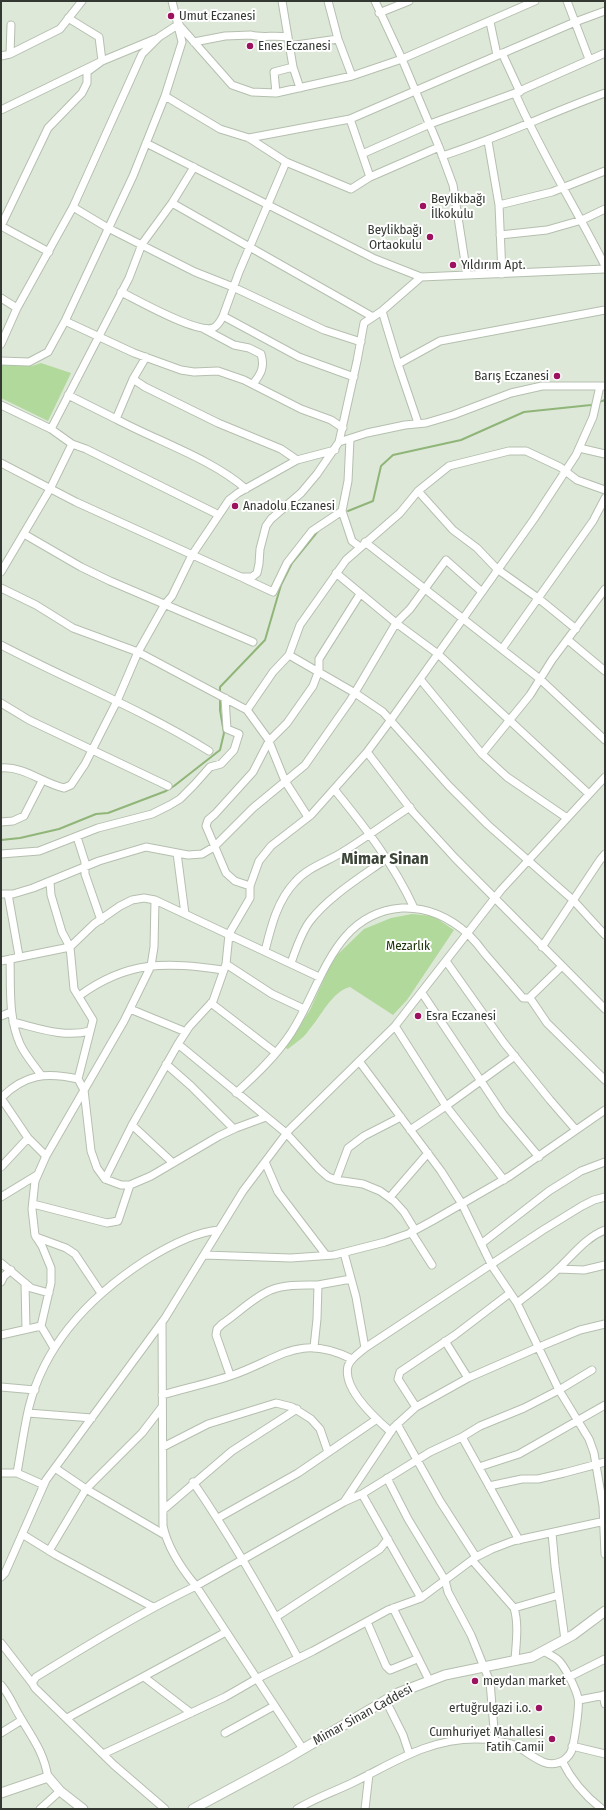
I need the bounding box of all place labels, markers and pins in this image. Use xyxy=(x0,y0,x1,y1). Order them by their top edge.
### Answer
place label: Umut Eczanesi xyxy=(179,8,256,24)
marker: Umut Eczanesi xyxy=(166,11,176,21)
place label: Enes Eczanesi xyxy=(258,38,331,54)
marker: Enes Eczanesi xyxy=(245,41,255,51)
place label: Beylikbağı İlkokulu xyxy=(431,191,485,222)
marker: Beylikbağı İlkokulu xyxy=(418,201,428,211)
place label: Beylikbağı Ortaokulu xyxy=(368,222,422,253)
marker: Beylikbağı Ortaokulu xyxy=(425,232,435,242)
place label: Yıldırım Apt. xyxy=(461,257,525,273)
marker: Yıldırım Apt. xyxy=(448,260,458,270)
place label: Barış Eczanesi xyxy=(474,368,549,384)
marker: Barış Eczanesi xyxy=(552,371,562,381)
place label: Anadolu Eczanesi xyxy=(243,498,335,514)
marker: Anadolu Eczanesi xyxy=(230,501,240,511)
place label: Esra Eczanesi xyxy=(426,1008,496,1024)
marker: Esra Eczanesi xyxy=(413,1011,423,1021)
place label: meydan market xyxy=(483,1673,566,1689)
marker: meydan market xyxy=(470,1676,480,1686)
place label: ertuğrulgazi i.o. xyxy=(449,1700,531,1716)
marker: ertuğrulgazi i.o. xyxy=(534,1703,544,1713)
place label: Cumhuriyet Mahallesi Fatih Camii xyxy=(429,1724,544,1755)
marker: Cumhuriyet Mahallesi Fatih Camii xyxy=(547,1734,557,1744)

